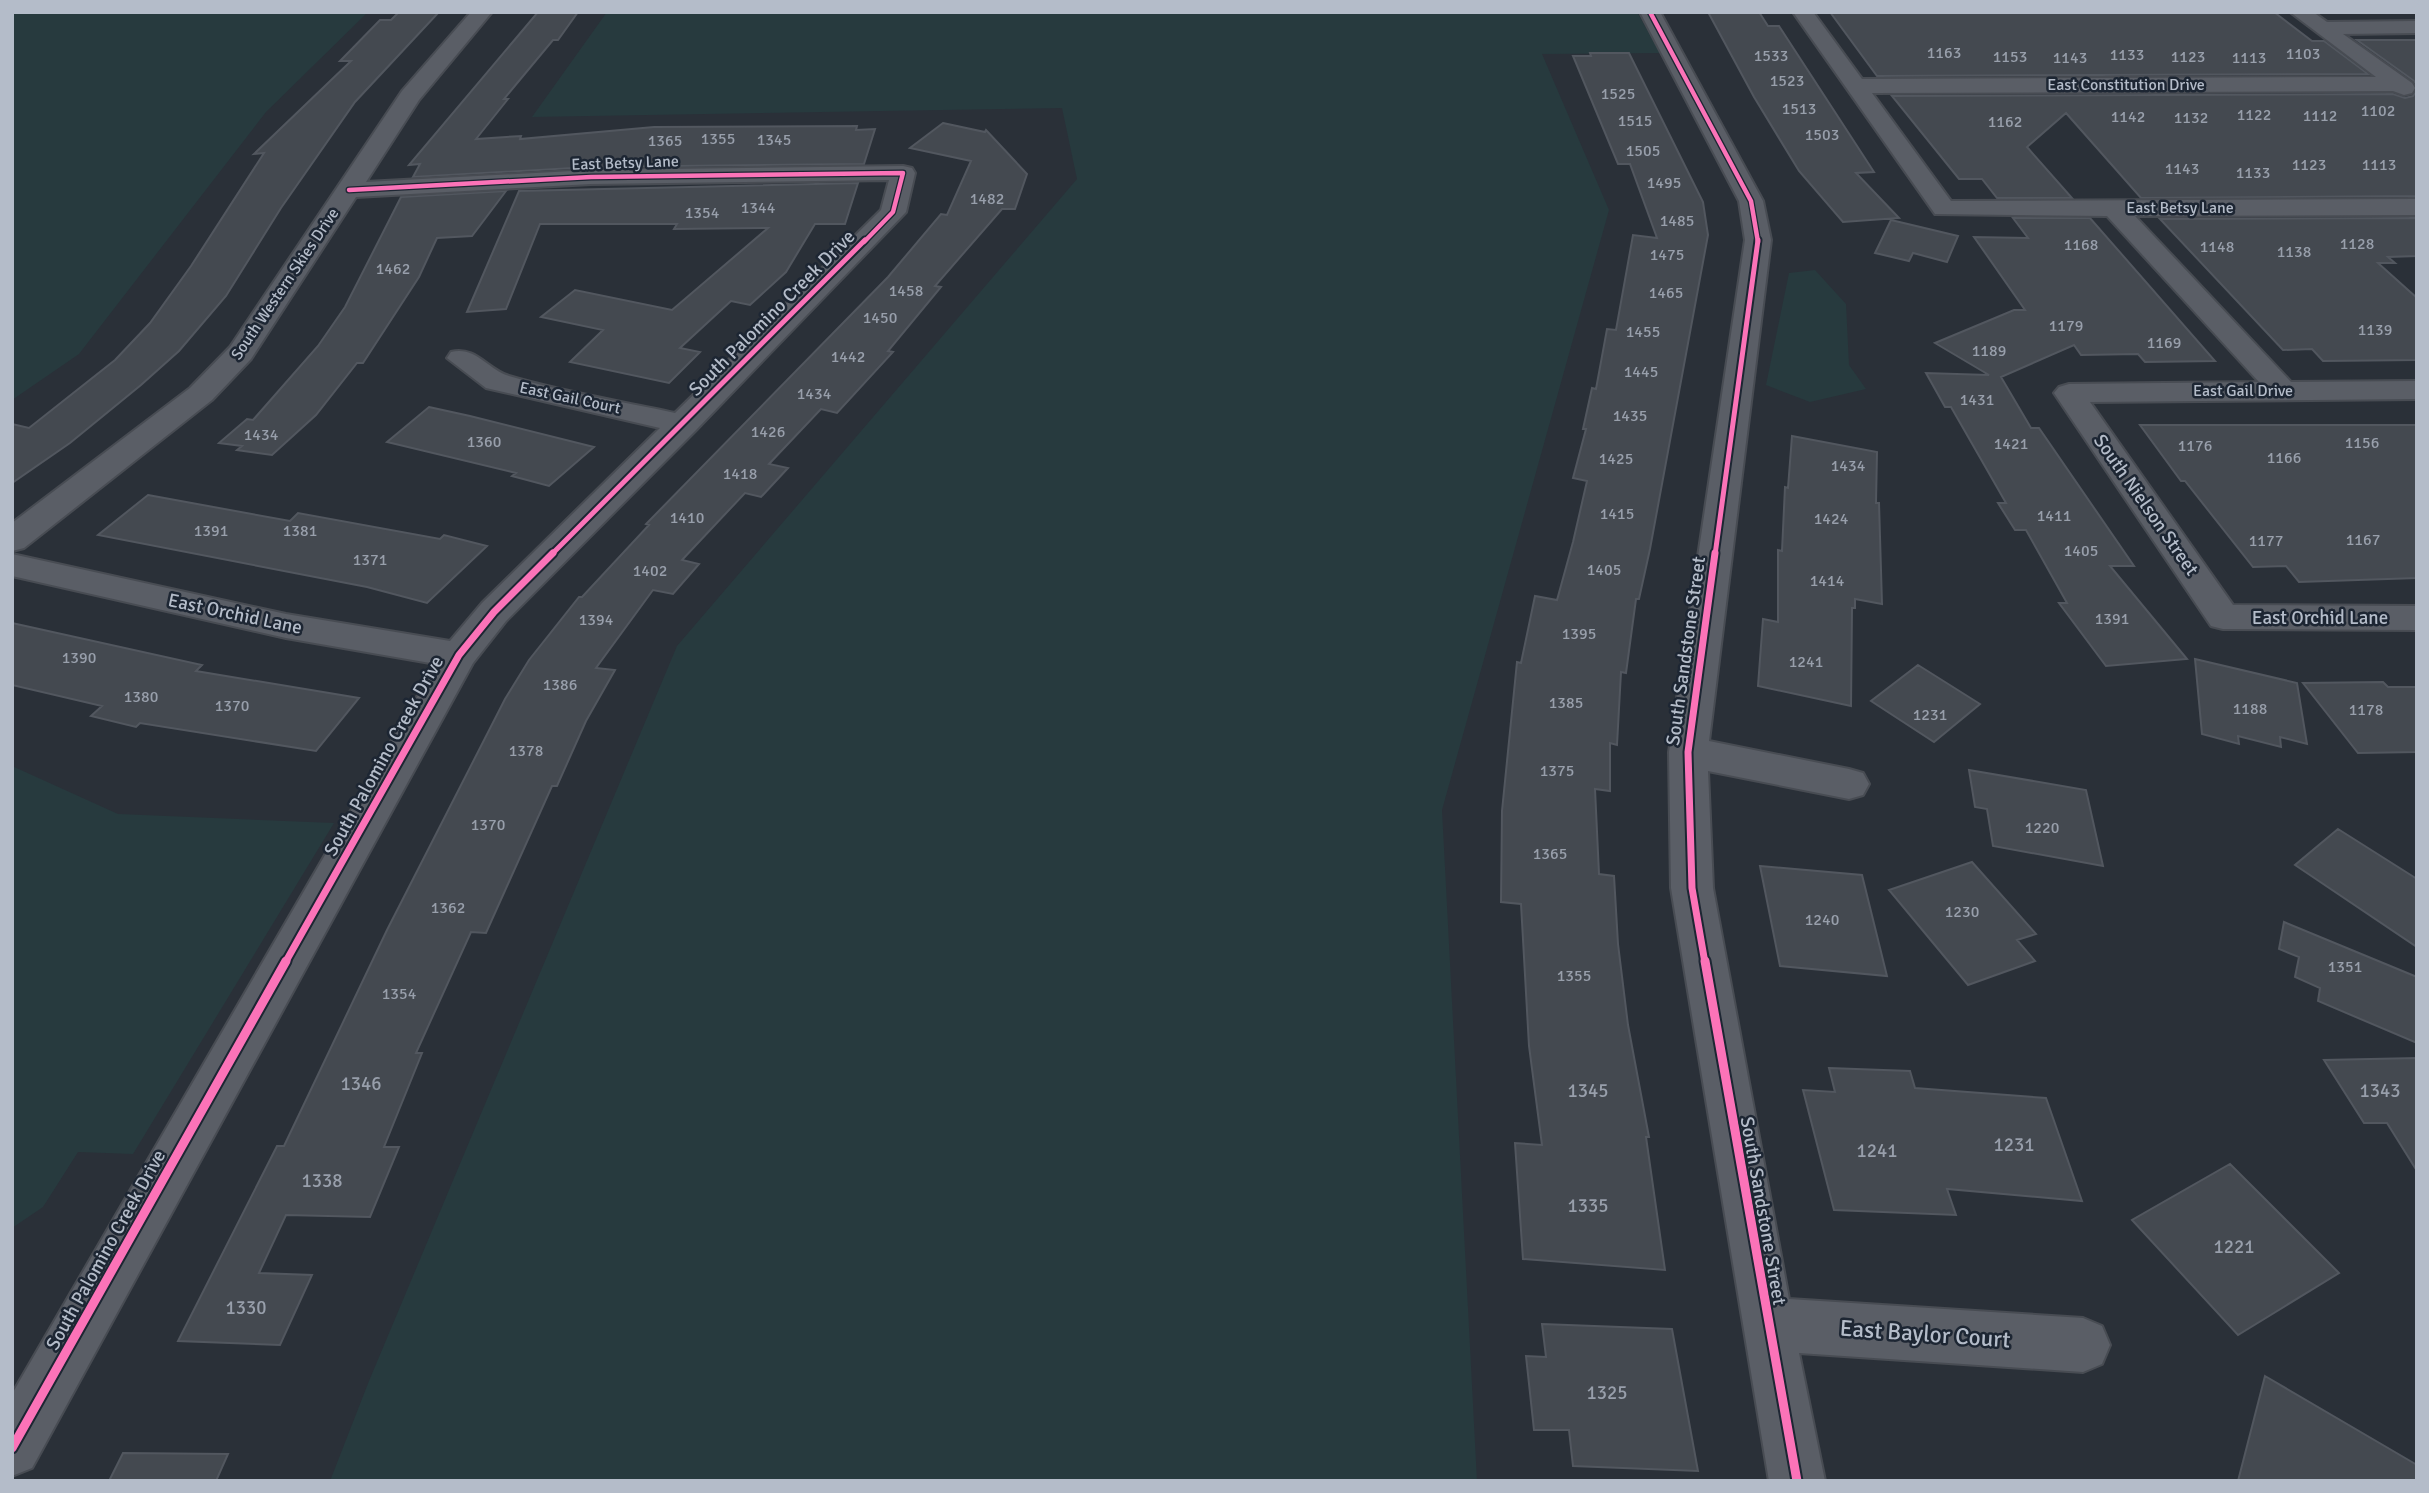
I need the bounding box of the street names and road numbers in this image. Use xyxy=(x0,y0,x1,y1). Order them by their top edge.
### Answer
street label: East Constitution Drive xyxy=(2047,75,2205,95)
street label: East Betsy Lane xyxy=(571,151,679,175)
street label: East Betsy Lane xyxy=(2126,198,2234,218)
street label: South Western Skies Drive xyxy=(227,204,343,364)
street label: South Palomino Creek Drive xyxy=(684,225,860,401)
street label: East Gail Court xyxy=(518,378,623,419)
street label: East Gail Drive xyxy=(2193,381,2293,401)
street label: South Nielson Street xyxy=(2088,430,2204,581)
street label: South Sandstone Street xyxy=(1661,554,1711,747)
street label: East Orchid Lane xyxy=(166,588,304,640)
street label: East Orchid Lane xyxy=(2252,606,2388,630)
street label: South Palomino Creek Drive xyxy=(319,652,449,860)
street label: South Sandstone Street xyxy=(1735,1115,1791,1307)
street label: South Palomino Creek Drive xyxy=(41,1146,171,1354)
street label: East Baylor Court xyxy=(1839,1314,2011,1354)

